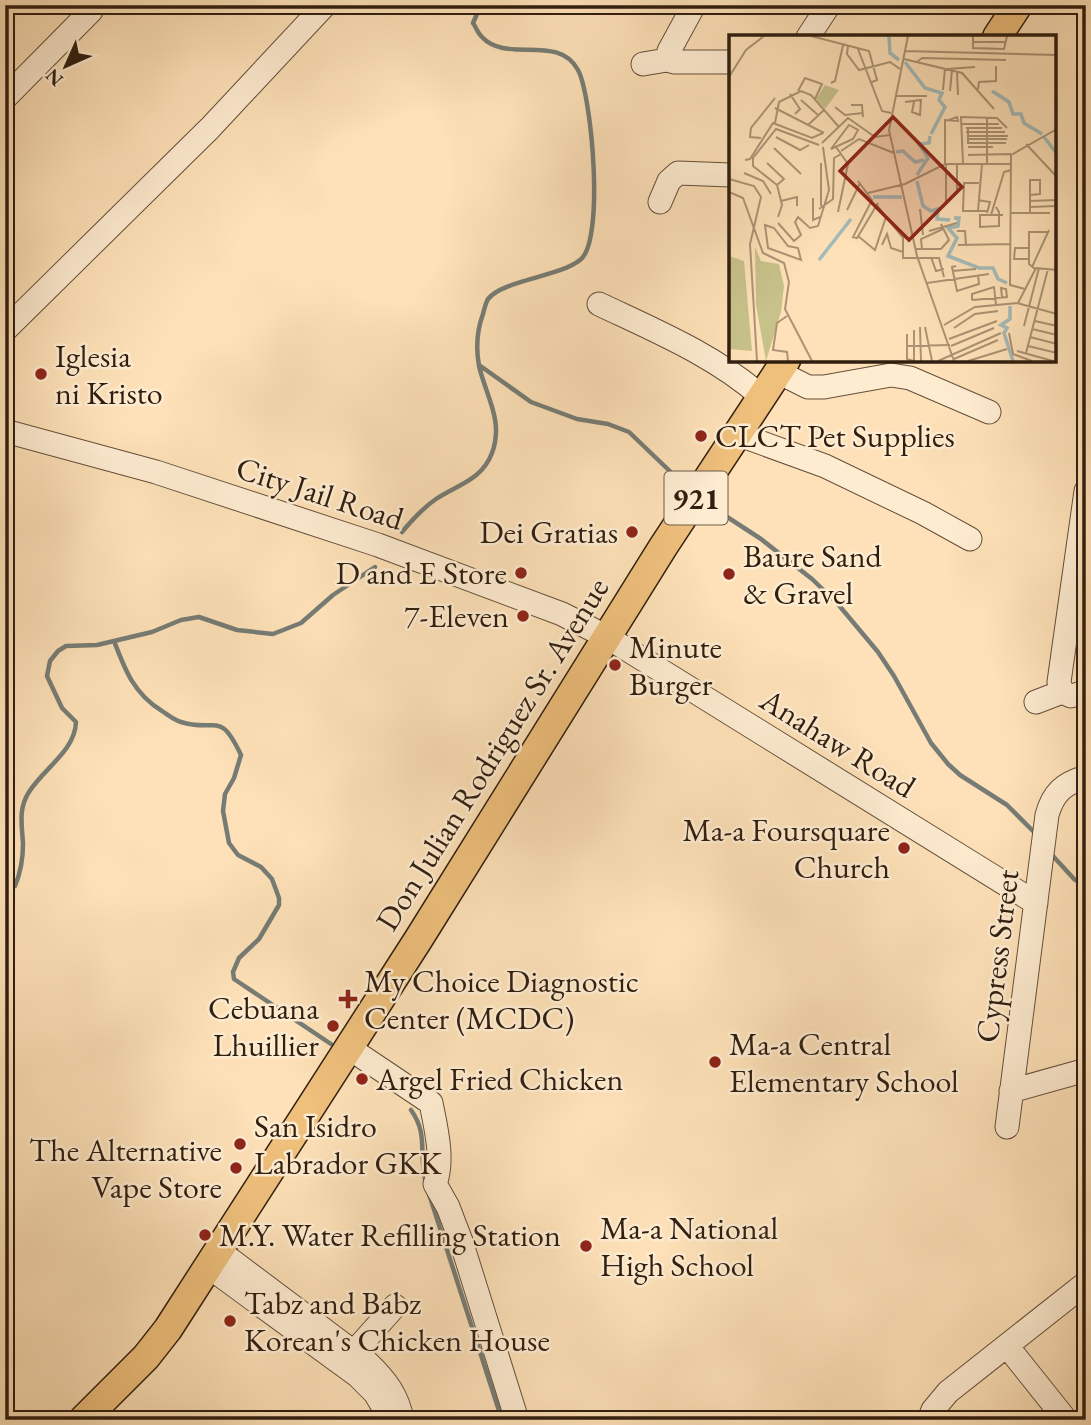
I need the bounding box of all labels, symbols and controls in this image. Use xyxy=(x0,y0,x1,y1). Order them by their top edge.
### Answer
north arrow xyxy=(32,32,102,102)
inset map xyxy=(729,35,1056,362)
text: N xyxy=(40,63,69,92)
place label: Iglesia ni Kristo xyxy=(55,335,163,414)
marker: Iglesia ni Kristo xyxy=(33,366,49,382)
place label: CLCT Pet Supplies xyxy=(715,415,955,457)
marker: CLCT Pet Supplies xyxy=(693,428,709,444)
street label: City Jail Road xyxy=(231,446,410,540)
road number: 921 xyxy=(664,471,728,524)
place label: Dei Gratias xyxy=(479,511,618,553)
marker: Dei Gratias xyxy=(624,524,640,540)
place label: Baure Sand & Gravel xyxy=(743,535,883,614)
place label: D and E Store xyxy=(336,552,507,594)
marker: D and E Store xyxy=(513,565,529,581)
marker: Baure Sand & Gravel xyxy=(721,566,737,582)
street label: Don Julian Rodriguez Sr. Avenue xyxy=(366,569,618,939)
place label: 7-Eleven xyxy=(404,595,509,637)
marker: 7-Eleven xyxy=(515,608,531,624)
place label: Minute Burger xyxy=(629,626,722,705)
marker: Minute Burger xyxy=(607,657,623,673)
street label: Anahaw Road xyxy=(752,678,924,808)
place label: Ma-a Foursquare Church xyxy=(682,809,890,888)
marker: Ma-a Foursquare Church xyxy=(896,840,912,856)
street label: Cypress Street xyxy=(966,867,1028,1045)
place label: My Choice Diagnostic Center (MCDC) xyxy=(364,960,639,1039)
place label: Cebuana Lhuillier xyxy=(208,987,319,1066)
marker: My Choice Diagnostic Center (MCDC) xyxy=(338,989,358,1009)
marker: Cebuana Lhuillier xyxy=(325,1018,341,1034)
place label: Ma-a Central Elementary School xyxy=(729,1023,959,1102)
marker: Ma-a Central Elementary School xyxy=(707,1054,723,1070)
place label: Argel Fried Chicken xyxy=(375,1058,624,1100)
marker: Argel Fried Chicken xyxy=(354,1071,370,1087)
place label: San Isidro Labrador GKK xyxy=(254,1105,443,1184)
place label: The Alternative Vape Store xyxy=(29,1129,222,1208)
marker: San Isidro Labrador GKK xyxy=(232,1136,248,1152)
marker: The Alternative Vape Store xyxy=(228,1160,244,1176)
place label: Ma-a National High School xyxy=(600,1207,778,1286)
place label: M.Y. Water Refilling Station xyxy=(219,1214,561,1256)
marker: M.Y. Water Refilling Station xyxy=(197,1227,213,1243)
marker: Ma-a National High School xyxy=(578,1238,594,1254)
place label: Tabz and Babz Korean's Chicken House xyxy=(244,1282,550,1361)
marker: Tabz and Babz Korean's Chicken House xyxy=(222,1313,238,1329)

